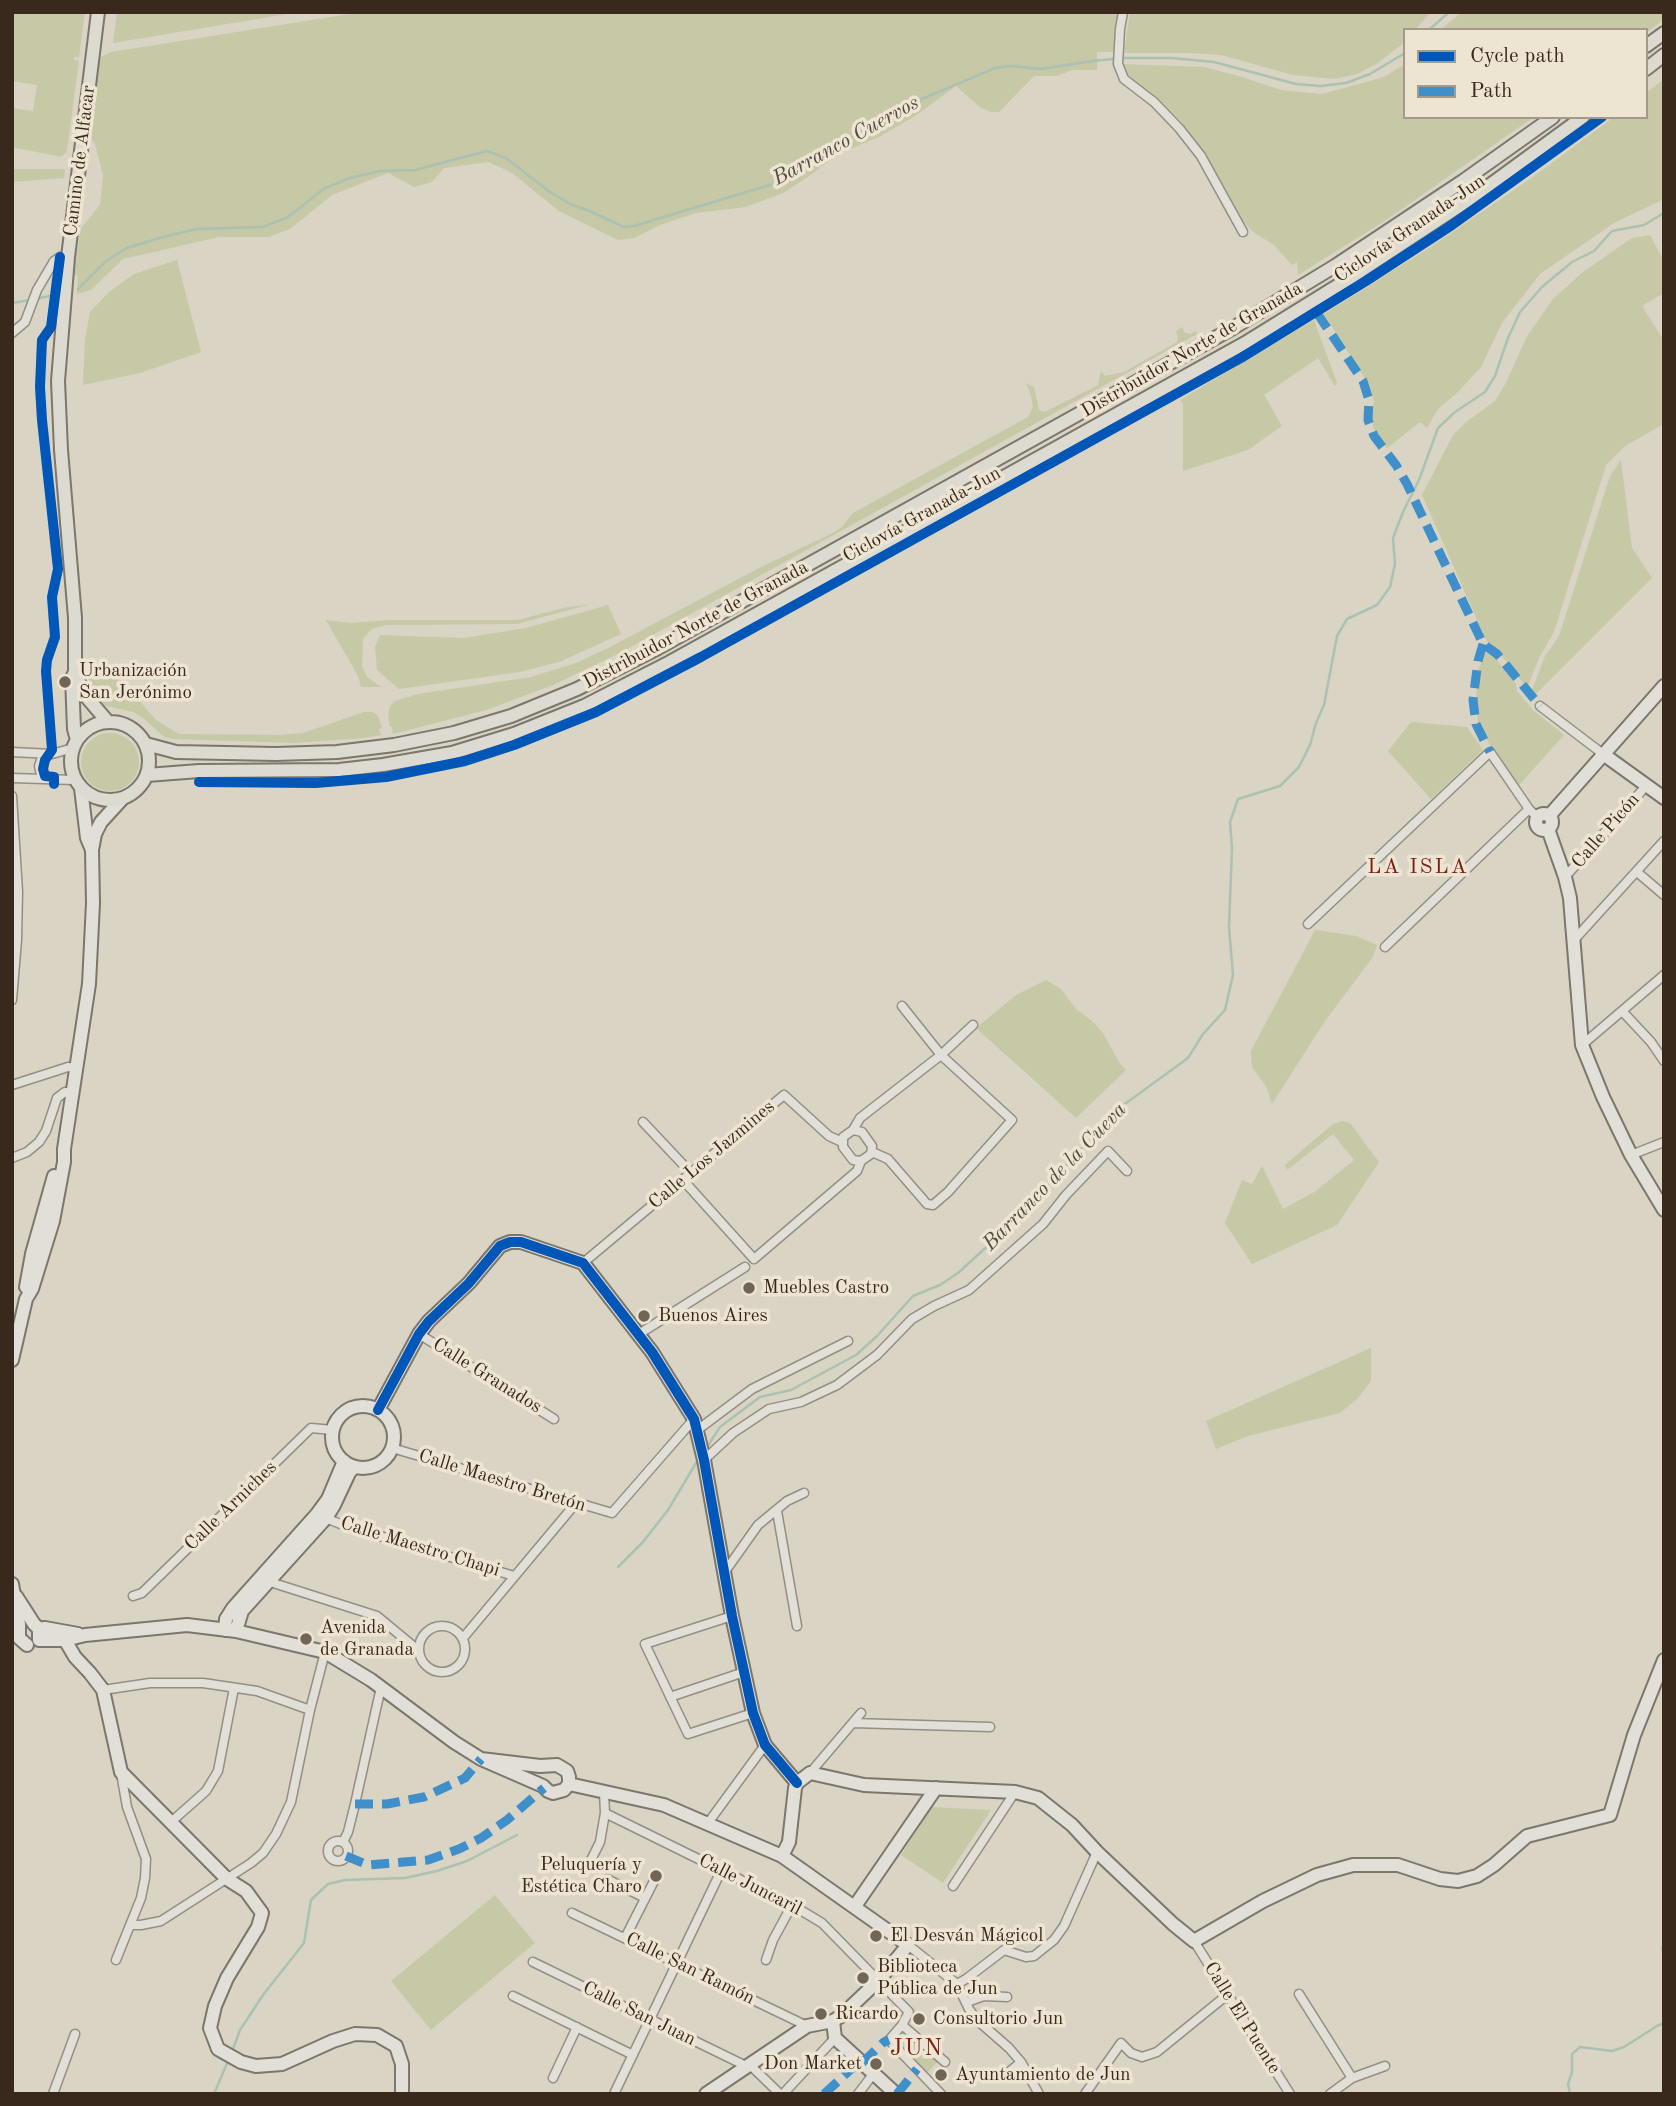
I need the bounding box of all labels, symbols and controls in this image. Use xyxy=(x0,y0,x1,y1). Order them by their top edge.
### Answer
legend xyxy=(1403,28,1648,119)
text: Cycle path xyxy=(1470,46,1565,67)
text: Path xyxy=(1470,81,1513,102)
street label: Camino de Alfacar xyxy=(59,84,101,238)
water label: Barranco Cuervos xyxy=(768,90,924,192)
street label: Ciclovía Granada-Jun xyxy=(1330,170,1490,288)
street label: Distribuidor Norte de Granada xyxy=(1077,277,1307,423)
street label: Ciclovía Granada-Jun xyxy=(839,462,1005,568)
street label: Distribuidor Norte de Granada xyxy=(580,556,812,694)
place label: Urbanización San Jerónimo xyxy=(79,660,192,704)
marker: Urbanización San Jerónimo xyxy=(57,674,73,690)
street label: Calle Picón xyxy=(1567,789,1645,873)
district label: LA ISLA xyxy=(1368,854,1468,880)
street label: Calle Los Jazmines xyxy=(644,1096,780,1214)
water label: Barranco de la Cueva xyxy=(978,1098,1132,1256)
place label: Muebles Castro xyxy=(763,1277,889,1299)
marker: Muebles Castro xyxy=(741,1280,757,1296)
place label: Buenos Aires xyxy=(658,1305,768,1327)
marker: Buenos Aires xyxy=(636,1308,652,1324)
street label: Calle Granados xyxy=(428,1333,546,1419)
street label: Calle Maestro Bretón xyxy=(416,1445,588,1517)
street label: Calle Arniches xyxy=(180,1456,282,1556)
street label: Calle Maestro Chapi xyxy=(338,1512,502,1582)
place label: Avenida de Granada xyxy=(320,1617,414,1661)
marker: Avenida de Granada xyxy=(298,1631,314,1647)
street label: Calle Juncaril xyxy=(695,1849,805,1921)
place label: Peluquería y Estética Charo xyxy=(521,1854,642,1898)
marker: Peluquería y Estética Charo xyxy=(648,1868,664,1884)
place label: El Desván Mágicol xyxy=(890,1925,1043,1947)
street label: Calle San Ramón xyxy=(622,1928,758,2010)
marker: El Desván Mágicol xyxy=(868,1928,884,1944)
place label: Biblioteca Pública de Jun xyxy=(877,1956,998,2000)
street label: Calle El Puente xyxy=(1199,1958,1285,2078)
marker: Biblioteca Pública de Jun xyxy=(855,1970,871,1986)
street label: Calle San Juan xyxy=(579,1977,699,2051)
place label: Ricardo xyxy=(835,2003,899,2025)
marker: Ricardo xyxy=(813,2006,829,2022)
place label: Consultorio Jun xyxy=(933,2008,1063,2030)
marker: Consultorio Jun xyxy=(911,2011,927,2027)
district label: JUN xyxy=(890,2035,944,2063)
place label: Don Market xyxy=(764,2053,862,2075)
marker: Don Market xyxy=(868,2056,884,2072)
place label: Ayuntamiento de Jun xyxy=(955,2064,1130,2086)
marker: Ayuntamiento de Jun xyxy=(933,2067,949,2083)

